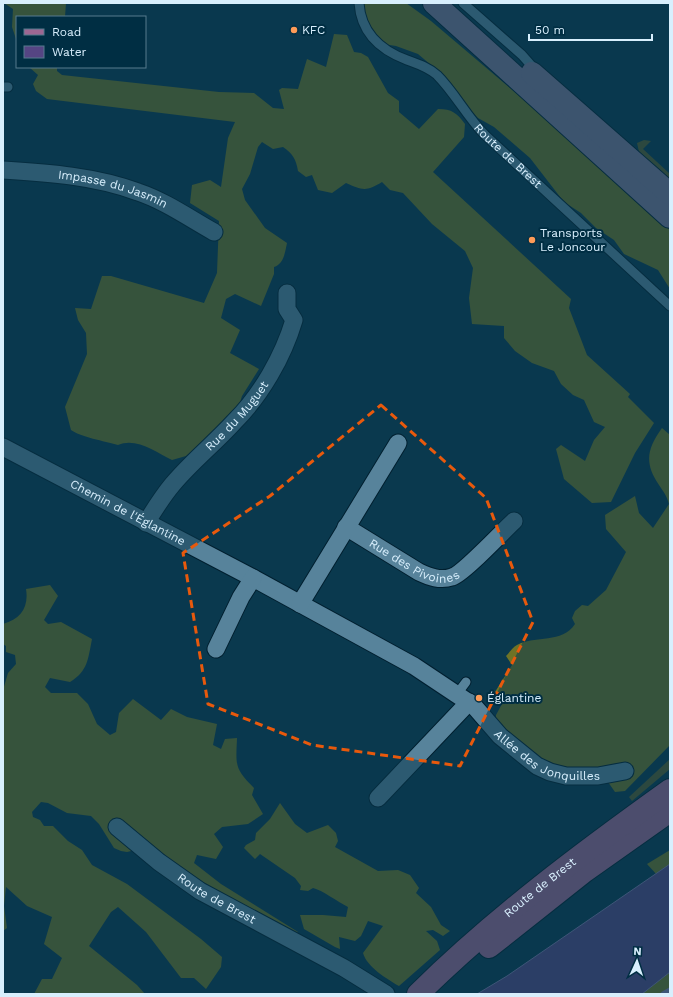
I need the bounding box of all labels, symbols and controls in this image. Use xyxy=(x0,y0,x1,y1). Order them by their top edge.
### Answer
legend xyxy=(16,16,146,68)
scale bar xyxy=(529,16,652,42)
place label: KFC xyxy=(302,23,325,37)
text: 50 m xyxy=(535,23,565,37)
text: Road xyxy=(52,25,81,39)
marker: KFC xyxy=(289,25,299,35)
text: Water xyxy=(52,45,87,59)
street label: Route de Brest xyxy=(471,121,545,191)
street label: Impasse du Jasmin xyxy=(57,167,170,211)
place label: Transports Le Joncour xyxy=(540,226,605,254)
marker: Transports Le Joncour xyxy=(527,235,537,245)
street label: Rue du Muguet xyxy=(202,379,271,454)
street label: Chemin de l'Églantine xyxy=(68,477,188,548)
street label: Rue des Pivoines xyxy=(367,536,462,586)
place label: Églantine xyxy=(487,691,541,705)
marker: Églantine xyxy=(474,693,484,703)
street label: Allée des Jonquilles xyxy=(491,727,600,783)
street label: Route de Brest xyxy=(501,855,579,920)
street label: Route de Brest xyxy=(175,870,258,926)
north arrow xyxy=(617,941,657,981)
text: N xyxy=(633,945,642,958)

